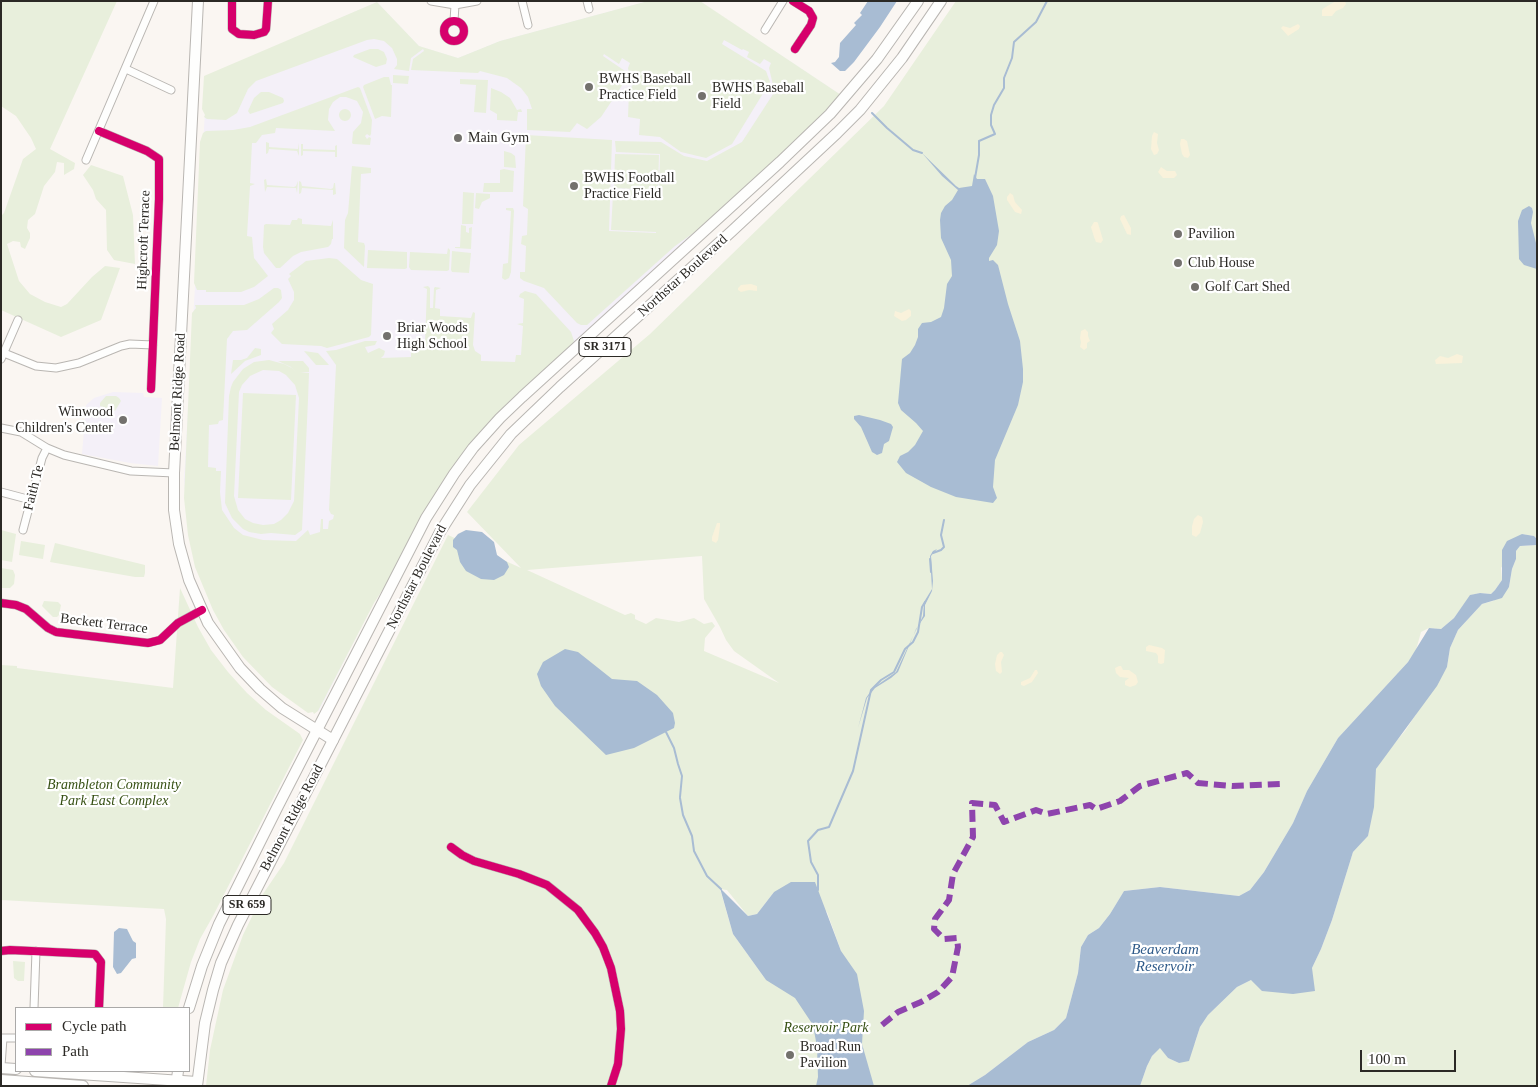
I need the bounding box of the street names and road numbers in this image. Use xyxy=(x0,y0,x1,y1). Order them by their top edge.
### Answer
street label: Highcroft Terrace xyxy=(134,190,154,290)
street label: Northstar Boulevard xyxy=(635,231,731,321)
street label: Belmont Ridge Road xyxy=(167,333,189,451)
road number: SR 3171 xyxy=(579,338,631,357)
street label: Faith Te xyxy=(20,464,48,512)
street label: Northstar Boulevard xyxy=(383,522,451,632)
street label: Beckett Terrace xyxy=(59,610,149,638)
street label: Belmont Ridge Road xyxy=(257,762,327,874)
road number: SR 659 xyxy=(223,896,271,914)

